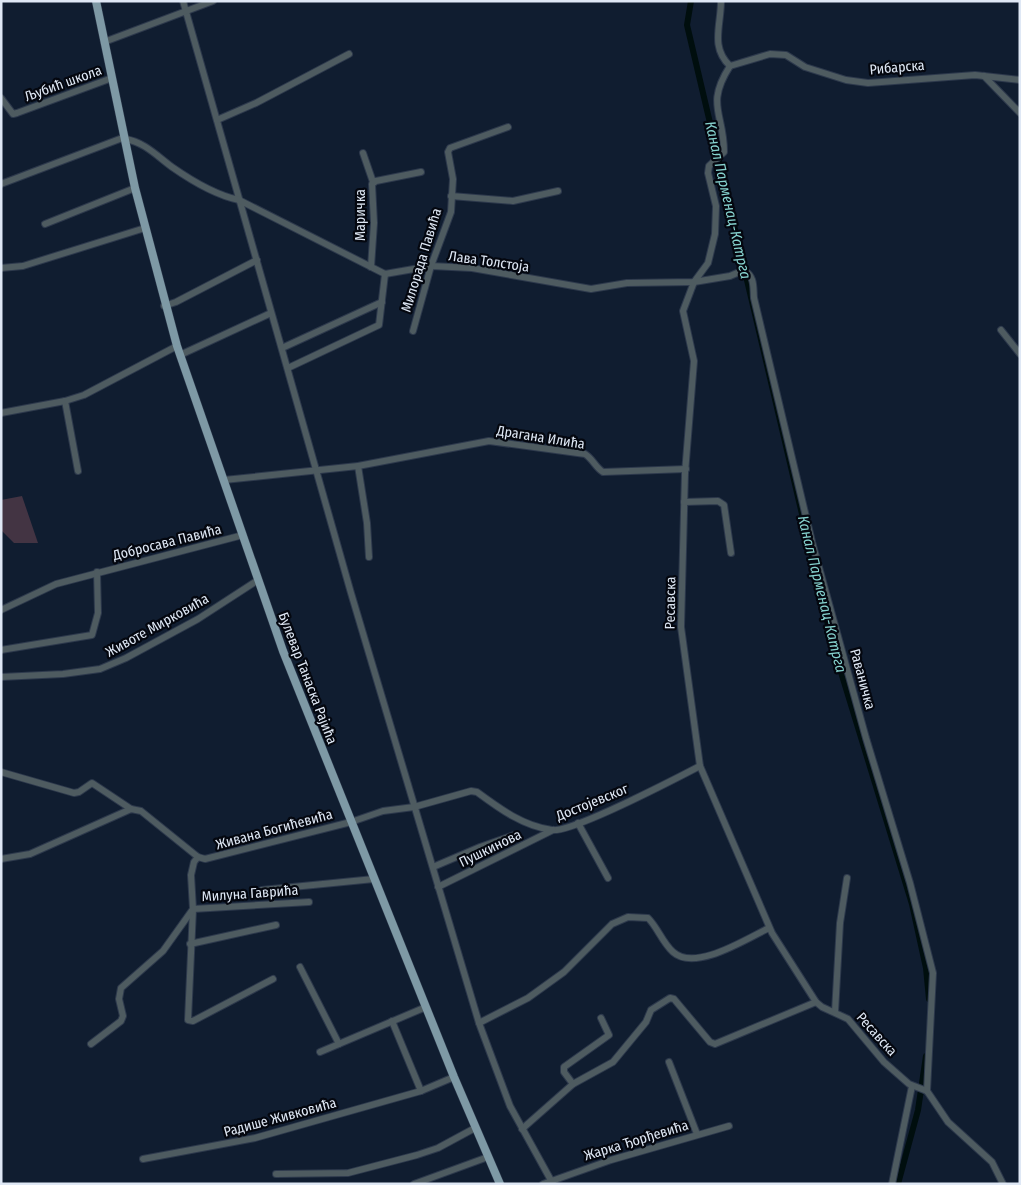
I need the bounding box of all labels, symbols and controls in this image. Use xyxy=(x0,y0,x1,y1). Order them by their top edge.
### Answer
street label: Рибарска xyxy=(869,57,925,78)
street label: Љубић школа xyxy=(22,62,104,105)
water label: Канал Парменац-Катрга xyxy=(701,119,755,281)
street label: Маричка xyxy=(352,189,369,241)
street label: Милорада Павића xyxy=(398,206,445,314)
street label: Лава Толстоја xyxy=(447,247,531,276)
street label: Драгана Илића xyxy=(495,422,586,453)
water label: Канал Парменац-Катрга xyxy=(794,514,850,675)
street label: Добросава Павића xyxy=(110,521,223,564)
street label: Ресавска xyxy=(662,576,679,630)
street label: Животе Мирковића xyxy=(103,590,212,661)
street label: Булевар Танаска Рајића xyxy=(274,610,341,747)
street label: Раваничка xyxy=(846,647,879,712)
street label: Достојевског xyxy=(553,780,631,825)
street label: Живана Богићевића xyxy=(214,806,334,853)
street label: Пушкинова xyxy=(456,826,524,871)
street label: Милуна Гаврића xyxy=(201,882,299,905)
street label: Ресавска xyxy=(853,1009,901,1060)
street label: Радише Живковића xyxy=(222,1094,338,1141)
street label: Жарка Ђорђевића xyxy=(582,1116,691,1164)

